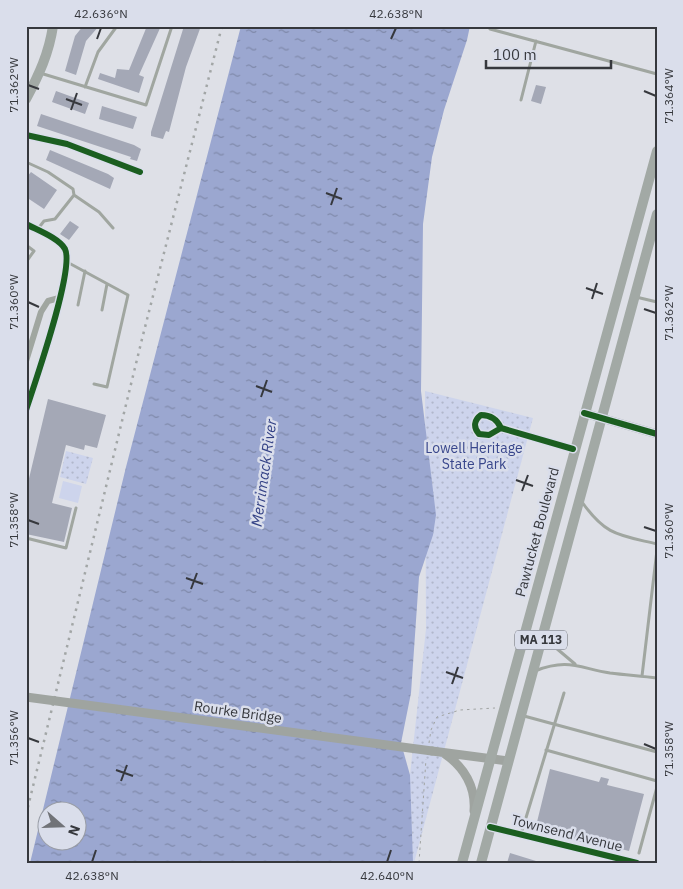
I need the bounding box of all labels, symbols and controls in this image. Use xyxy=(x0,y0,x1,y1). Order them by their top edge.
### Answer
text: 42.636°N xyxy=(74,6,128,21)
text: 42.638°N xyxy=(369,6,423,21)
scale bar xyxy=(486,38,610,70)
text: 100 m xyxy=(493,45,537,64)
text: 71.362°W xyxy=(6,57,21,113)
text: 71.364°W xyxy=(661,68,676,124)
text: 71.360°W xyxy=(6,274,21,330)
text: 71.362°W xyxy=(661,285,676,341)
water label: Merrimack River xyxy=(247,418,281,528)
park label: Lowell Heritage State Park xyxy=(425,439,523,473)
street label: Pawtucket Boulevard xyxy=(511,465,563,599)
text: 71.358°W xyxy=(6,492,21,548)
text: 71.360°W xyxy=(661,503,676,559)
road number: MA 113 xyxy=(515,630,567,650)
street label: Rourke Bridge xyxy=(193,697,283,727)
text: 71.356°W xyxy=(6,710,21,766)
text: 71.358°W xyxy=(661,721,676,777)
north arrow xyxy=(38,802,88,852)
street label: Townsend Avenue xyxy=(509,810,625,856)
text: N xyxy=(64,823,84,838)
text: 42.638°N xyxy=(65,868,119,883)
text: 42.640°N xyxy=(360,868,414,883)

